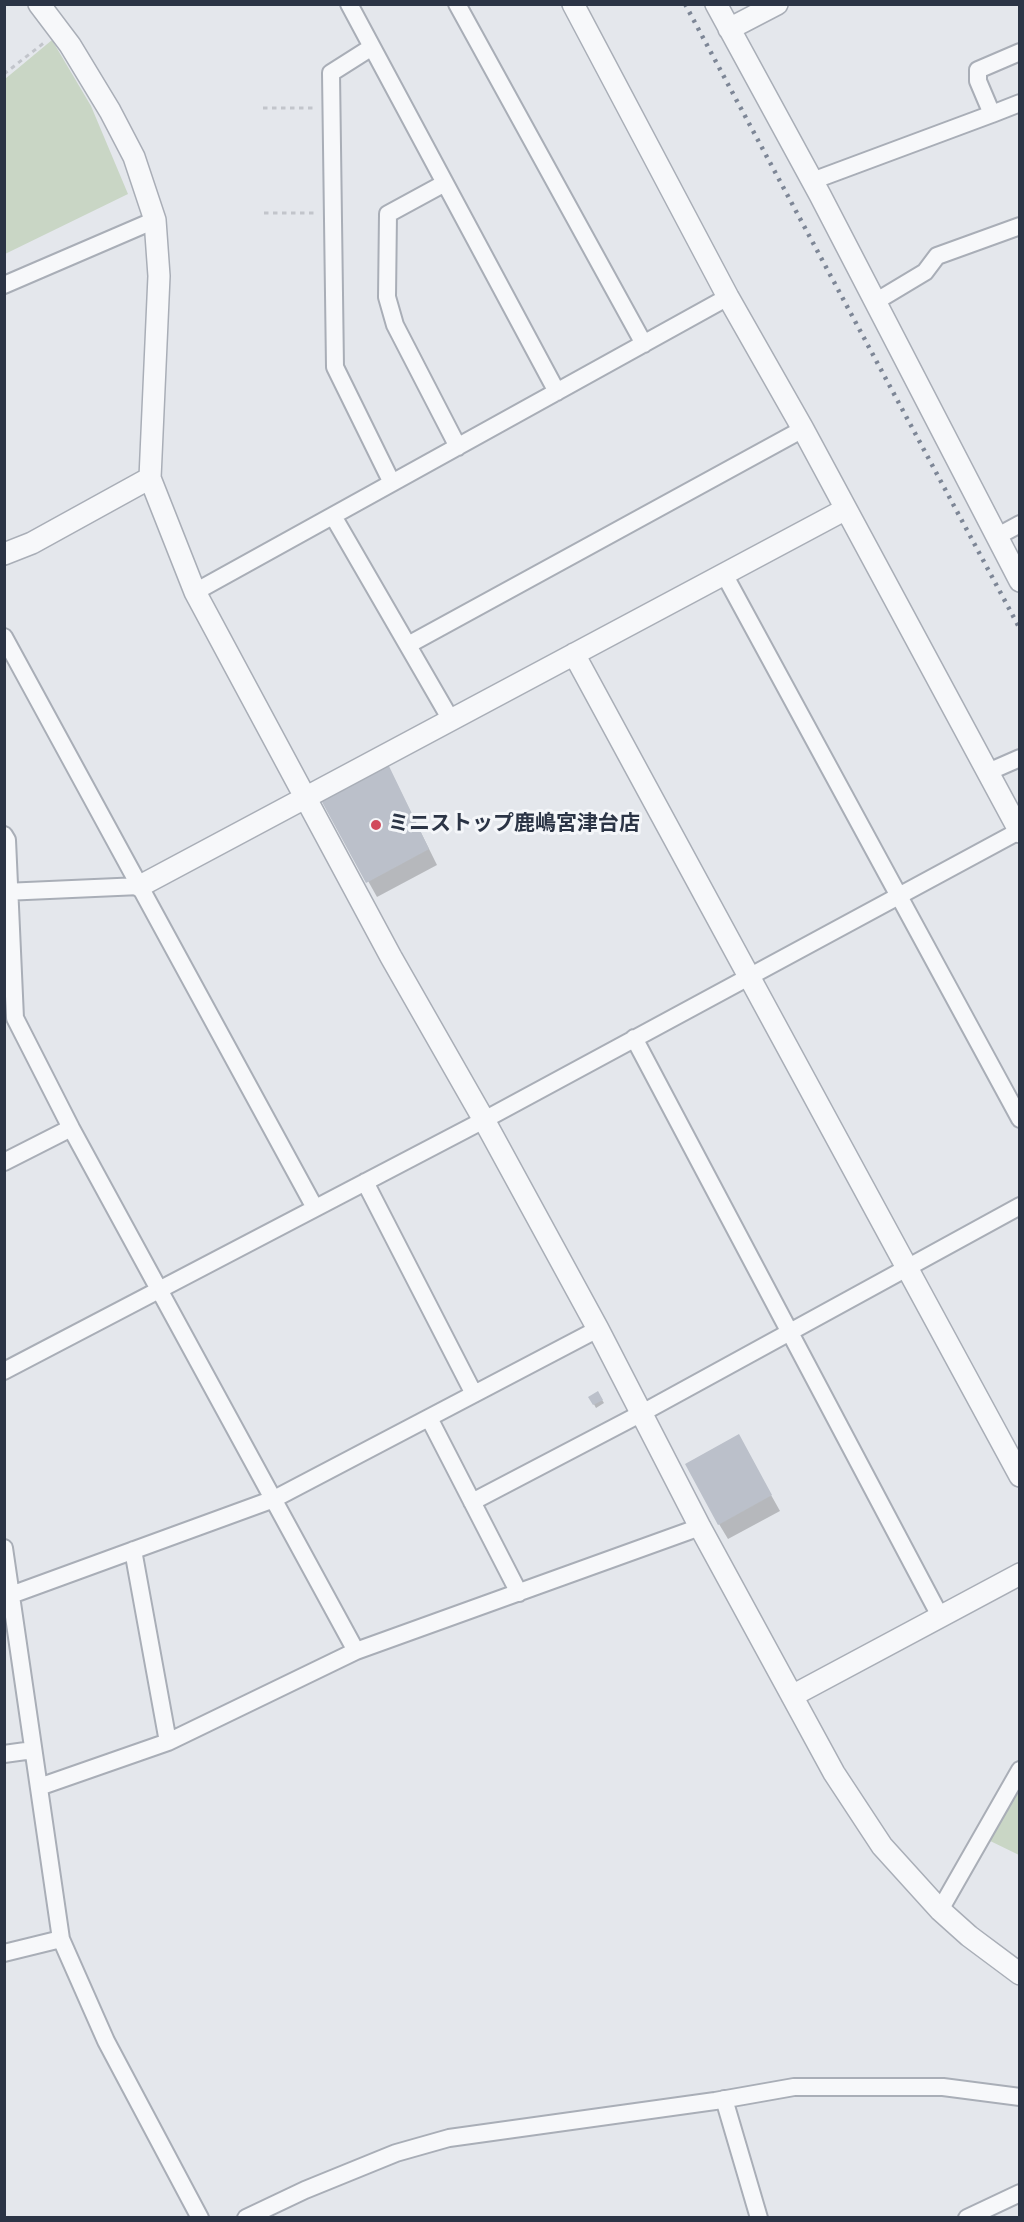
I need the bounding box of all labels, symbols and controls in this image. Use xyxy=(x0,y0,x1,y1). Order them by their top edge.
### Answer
place label: ミニストップ鹿嶋宮津台店 xyxy=(388,812,640,838)
marker: ミニストップ鹿嶋宮津台店 xyxy=(369,818,383,832)

